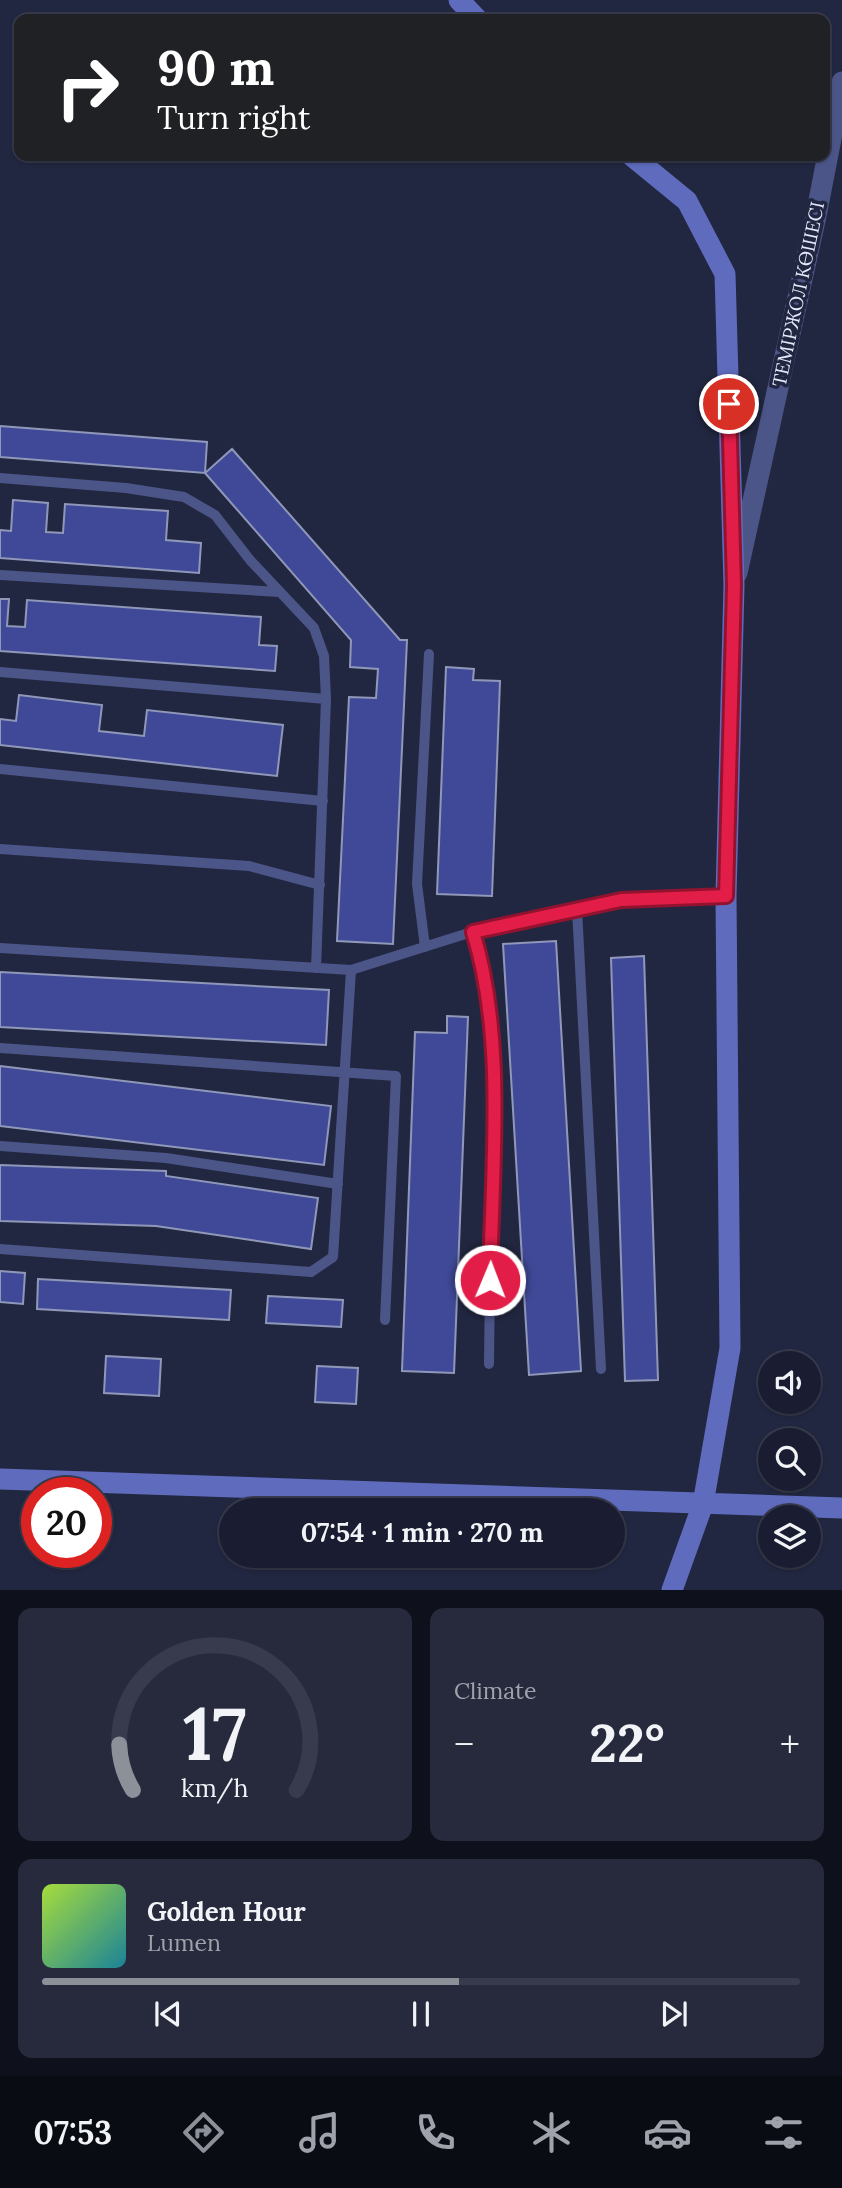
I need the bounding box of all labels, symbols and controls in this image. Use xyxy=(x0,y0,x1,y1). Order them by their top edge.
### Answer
text: 90 m xyxy=(157,36,274,98)
icon: right xyxy=(42,42,133,133)
text: Turn right xyxy=(157,97,310,138)
street label: ТЕМІРЖОЛ КӨШЕСІ xyxy=(767,199,829,389)
pin xyxy=(699,374,759,434)
icon: arrive xyxy=(710,385,748,423)
position arrow xyxy=(453,1243,527,1317)
map controls xyxy=(758,1351,821,1568)
button: sound xyxy=(758,1351,821,1414)
button: search xyxy=(758,1428,821,1491)
speed limit sign: 20 xyxy=(21,1477,112,1568)
button: layers xyxy=(758,1505,821,1568)
text: 07:54 · 1 min · 270 m xyxy=(301,1516,543,1549)
text: Climate xyxy=(454,1676,536,1705)
text: 17 xyxy=(183,1688,247,1781)
text: 22° xyxy=(589,1710,665,1776)
text: − xyxy=(454,1720,474,1768)
text: + xyxy=(780,1720,800,1768)
text: km/h xyxy=(181,1772,249,1804)
text: Golden Hour xyxy=(147,1895,306,1928)
text: Lumen xyxy=(147,1928,221,1957)
icon: previous xyxy=(149,1995,187,2033)
icon: pause xyxy=(402,1995,440,2033)
icon: next xyxy=(655,1995,693,2033)
icon: directions xyxy=(179,2108,228,2157)
icon: music xyxy=(295,2108,344,2157)
icon: phone xyxy=(411,2108,460,2157)
icon: climate xyxy=(527,2108,576,2157)
icon: car xyxy=(643,2108,692,2157)
icon: filters xyxy=(759,2108,808,2157)
text: 07:53 xyxy=(34,2112,112,2153)

